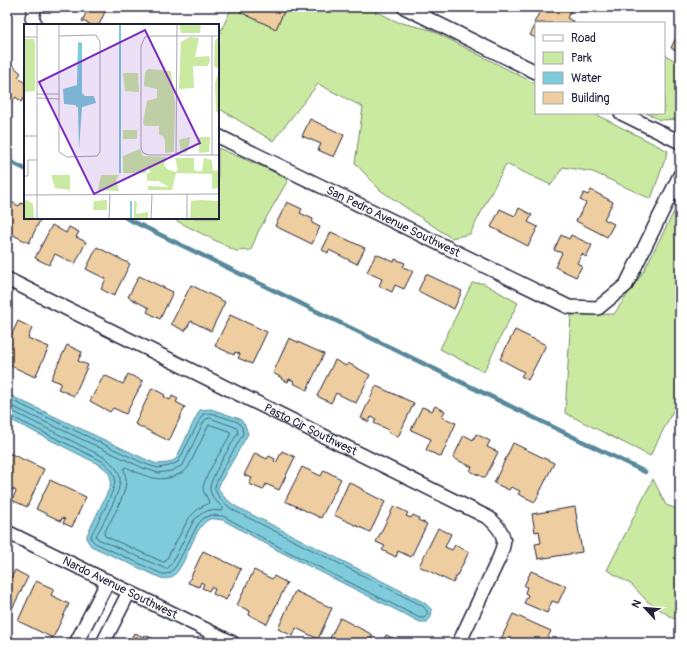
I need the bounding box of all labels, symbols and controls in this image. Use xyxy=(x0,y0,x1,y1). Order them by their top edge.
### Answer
legend xyxy=(535,22,665,114)
inset map xyxy=(24,24,219,219)
text: Road xyxy=(571,31,596,46)
text: Park xyxy=(571,51,592,66)
text: Water xyxy=(571,71,602,86)
text: Building xyxy=(571,91,610,106)
street label: San Pedro Avenue Southwest xyxy=(324,182,463,260)
street label: Pasto Cir Southwest xyxy=(262,400,360,459)
street label: Nardo Avenue Southwest xyxy=(60,553,180,622)
north arrow xyxy=(625,588,665,628)
text: N xyxy=(629,597,644,610)

